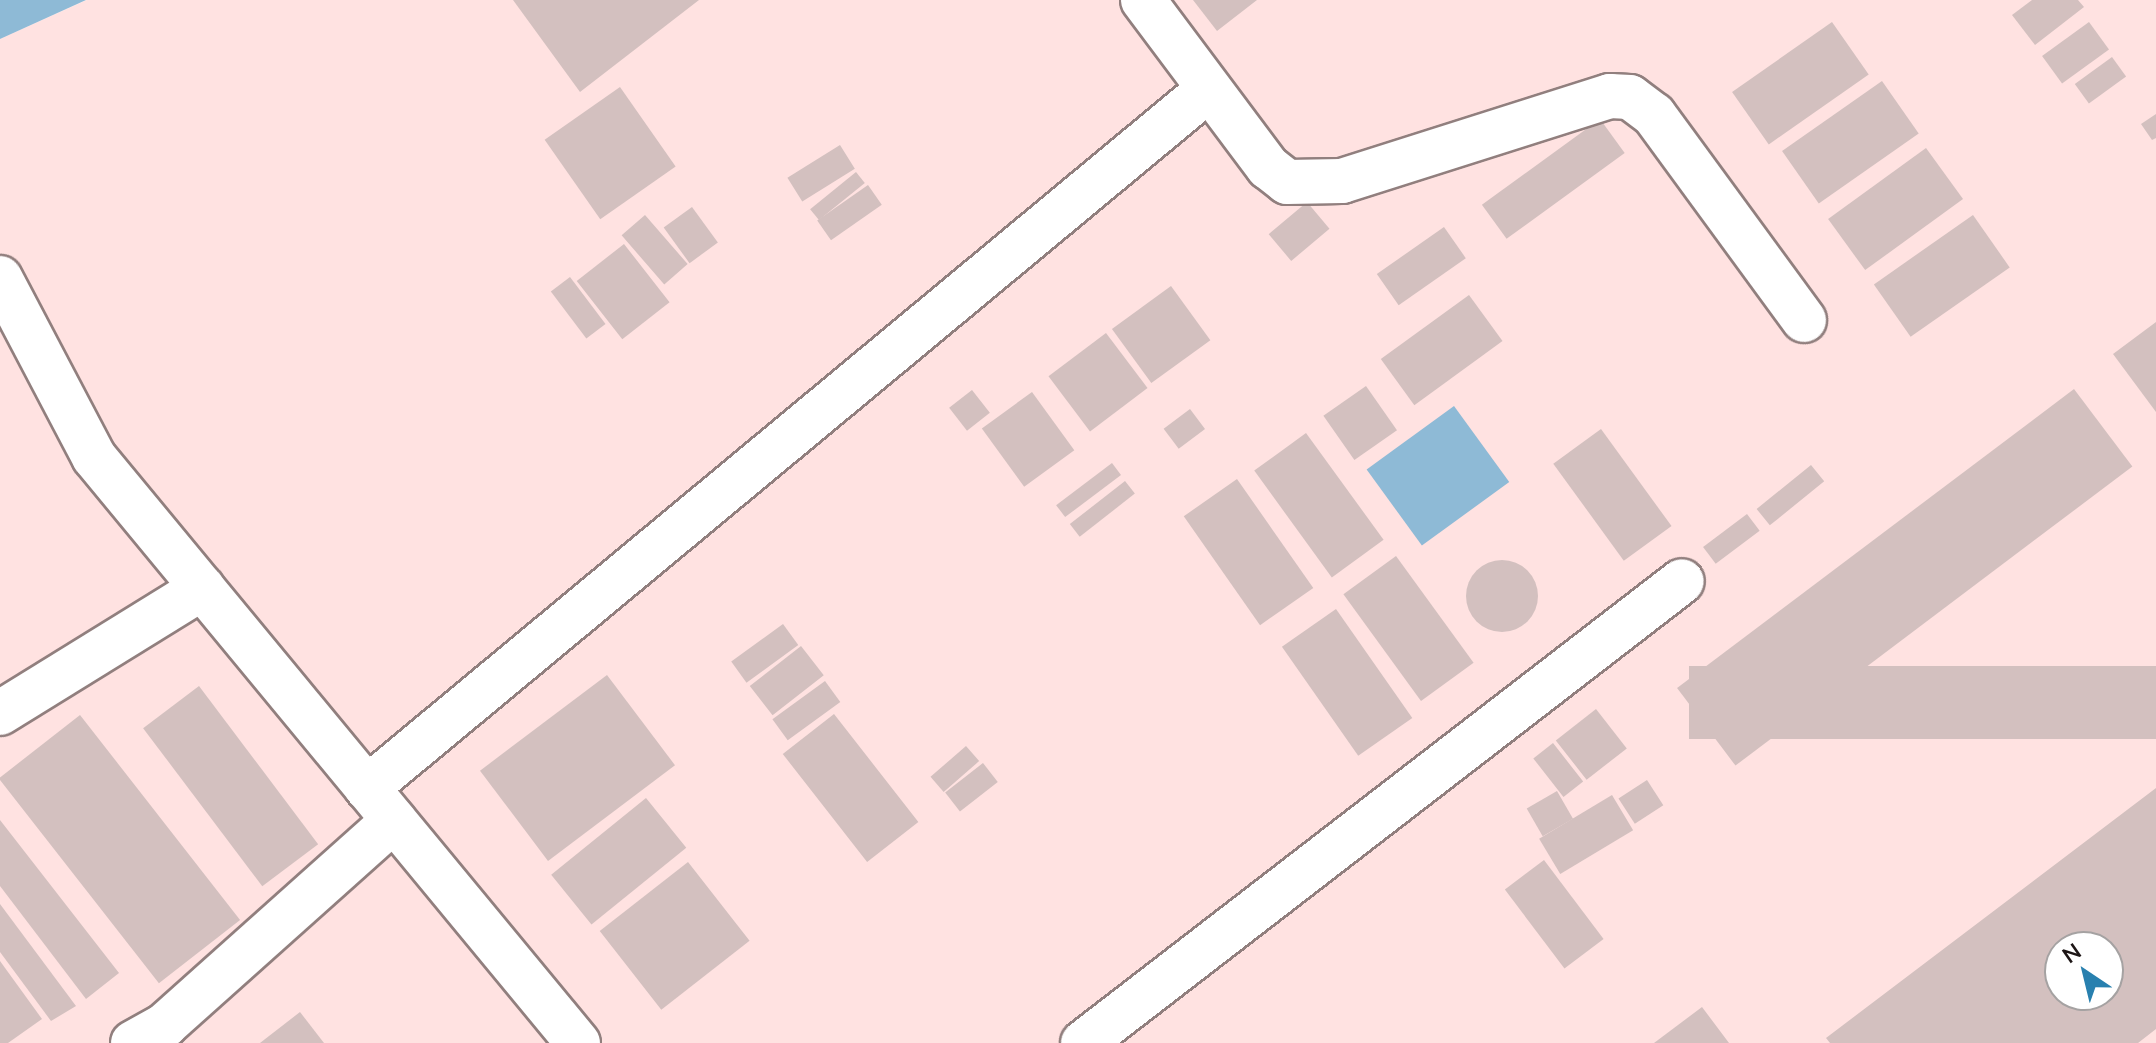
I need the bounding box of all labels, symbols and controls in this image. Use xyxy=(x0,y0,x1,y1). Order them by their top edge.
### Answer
north arrow xyxy=(2044,931,2124,1011)
text: N xyxy=(2057,937,2086,969)

